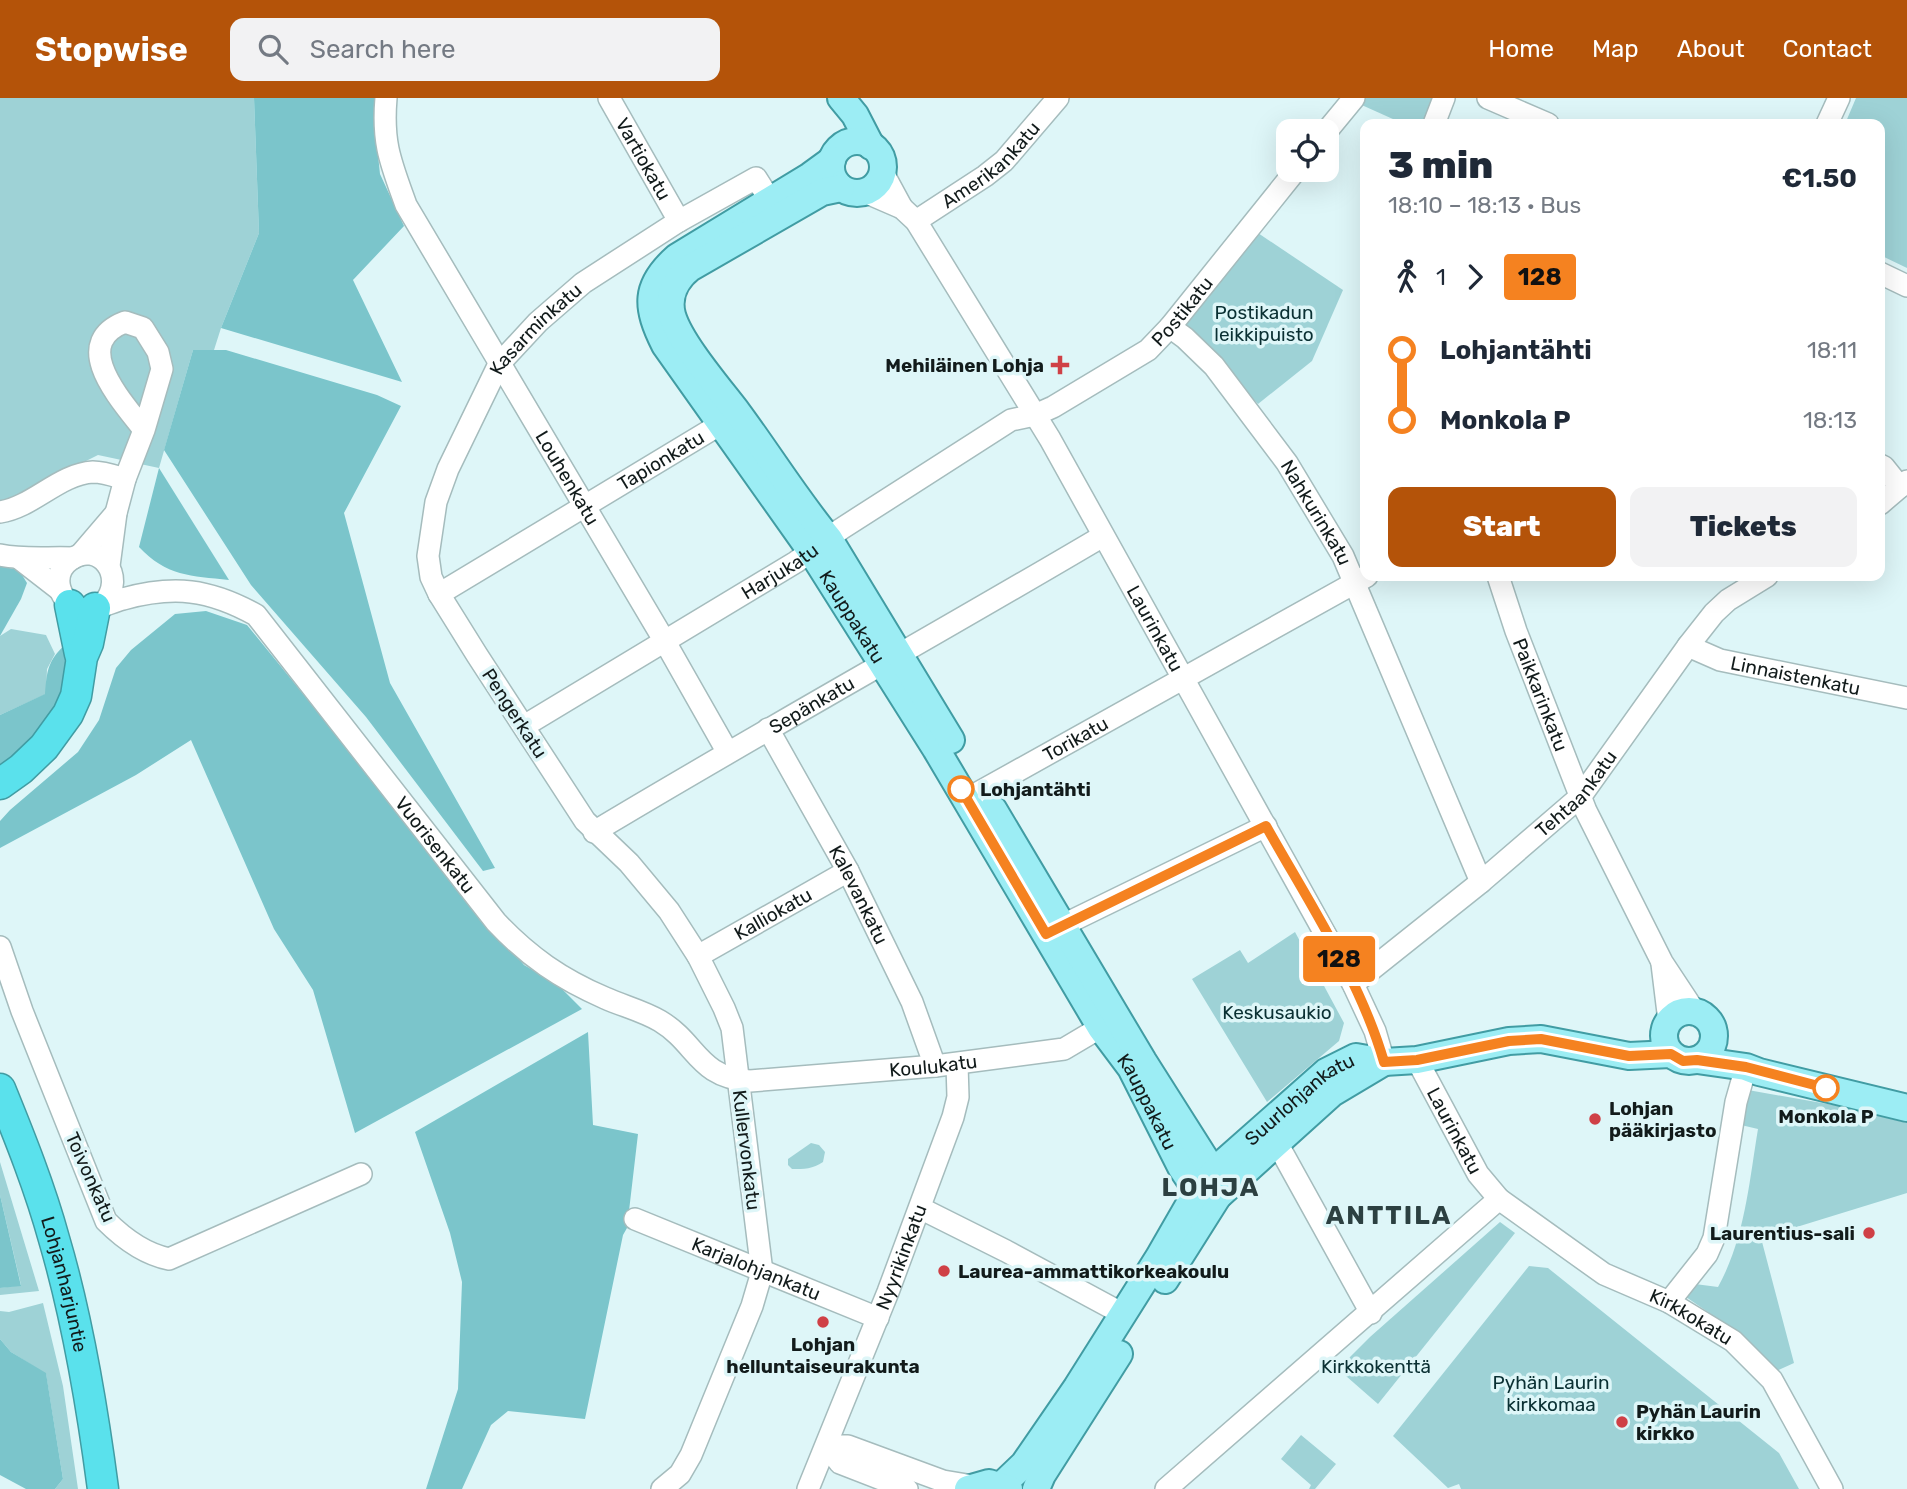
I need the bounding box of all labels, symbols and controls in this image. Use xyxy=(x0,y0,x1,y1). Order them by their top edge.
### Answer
search box xyxy=(230,18,720,81)
text: Stopwise xyxy=(35,30,188,69)
icon: search xyxy=(254,30,292,68)
text: Search here xyxy=(310,34,456,65)
text: Home xyxy=(1488,35,1554,63)
text: Map xyxy=(1592,35,1639,63)
text: About xyxy=(1677,35,1745,63)
text: Contact xyxy=(1783,35,1872,63)
street label: Vartiokatu xyxy=(611,114,676,204)
street label: Amerikankatu xyxy=(937,117,1045,213)
map controls xyxy=(1276,119,1339,182)
button: locate xyxy=(1276,119,1339,182)
text: 3 min xyxy=(1388,142,1493,188)
text: €1.50 xyxy=(1782,163,1857,194)
text: 18:10 – 18:13 · Bus xyxy=(1388,191,1581,219)
icon: walk xyxy=(1388,258,1426,296)
icon: forward xyxy=(1456,258,1494,296)
text: 1 xyxy=(1436,263,1446,291)
text: 128 xyxy=(1518,263,1562,291)
street label: Postikatu xyxy=(1147,272,1218,351)
street label: Kasarminkatu xyxy=(485,278,586,378)
park label: Postikadun leikkipuisto xyxy=(1214,301,1314,346)
text: Lohjantähti xyxy=(1440,335,1592,366)
text: 18:11 xyxy=(1807,336,1857,364)
place label: Mehiläinen Lohja xyxy=(885,354,1044,377)
marker: Mehiläinen Lohja xyxy=(1050,355,1070,375)
text: Monkola P xyxy=(1440,405,1571,436)
text: 18:13 xyxy=(1803,406,1857,434)
street label: Tapionkatu xyxy=(614,426,708,496)
street label: Louhenkatu xyxy=(530,427,604,529)
street label: Nahkurinkatu xyxy=(1276,456,1356,569)
button: Start xyxy=(1388,487,1616,567)
button: Tickets xyxy=(1630,487,1857,567)
street label: Harjukatu xyxy=(737,539,823,604)
street label: Kauppakatu xyxy=(814,566,890,668)
street label: Laurinkatu xyxy=(1122,582,1188,676)
street label: Paikkarinkatu xyxy=(1508,635,1573,754)
street label: Linnaistenkatu xyxy=(1729,651,1862,700)
street label: Pengerkatu xyxy=(477,664,552,762)
street label: Sepänkatu xyxy=(765,672,859,739)
street label: Torikatu xyxy=(1039,712,1112,766)
street label: Tehtaankatu xyxy=(1531,746,1622,842)
marker: Lohjantähti xyxy=(948,776,974,802)
place label: Lohjantähti xyxy=(980,778,1091,801)
street label: Vuorisenkatu xyxy=(390,792,480,898)
street label: Kalevankatu xyxy=(824,841,893,948)
street label: Kalliokatu xyxy=(730,883,816,945)
line badge: 128 xyxy=(1299,936,1379,982)
text: 128 xyxy=(1317,945,1361,973)
park label: Keskusaukio xyxy=(1222,1001,1332,1024)
street label: Kauppakatu xyxy=(1112,1049,1181,1154)
street label: Suurlohjankatu xyxy=(1240,1049,1358,1150)
street label: Koulukatu xyxy=(888,1050,979,1082)
marker: Monkola P xyxy=(1813,1075,1839,1101)
street label: Laurinkatu xyxy=(1422,1083,1487,1178)
street label: Kullervonkatu xyxy=(728,1089,765,1212)
place label: Lohjan pääkirjasto xyxy=(1609,1097,1717,1142)
place label: Monkola P xyxy=(1778,1105,1874,1128)
marker: Lohjan pääkirjasto xyxy=(1587,1111,1603,1127)
street label: Toivonkatu xyxy=(60,1129,121,1226)
district label: LOHJA xyxy=(1162,1172,1260,1203)
district label: ANTTILA xyxy=(1326,1200,1452,1231)
street label: Nyyrikinkatu xyxy=(871,1201,932,1313)
street label: Lohjanharjuntie xyxy=(36,1214,92,1354)
place label: Laurentius-sali xyxy=(1710,1222,1855,1245)
marker: Laurentius-sali xyxy=(1861,1225,1877,1241)
street label: Karjalohjankatu xyxy=(688,1232,824,1305)
place label: Laurea-ammattikorkeakoulu xyxy=(958,1260,1229,1283)
marker: Laurea-ammattikorkeakoulu xyxy=(936,1263,952,1279)
street label: Kirkkokatu xyxy=(1646,1284,1737,1350)
marker: Lohjan helluntaiseurakunta xyxy=(815,1314,831,1330)
place label: Lohjan helluntaiseurakunta xyxy=(726,1333,920,1378)
park label: Kirkkokenttä xyxy=(1321,1355,1431,1378)
park label: Pyhän Laurin kirkkomaa xyxy=(1493,1371,1609,1416)
place label: Pyhän Laurin kirkko xyxy=(1636,1400,1761,1445)
marker: Pyhän Laurin kirkko xyxy=(1614,1414,1630,1430)

